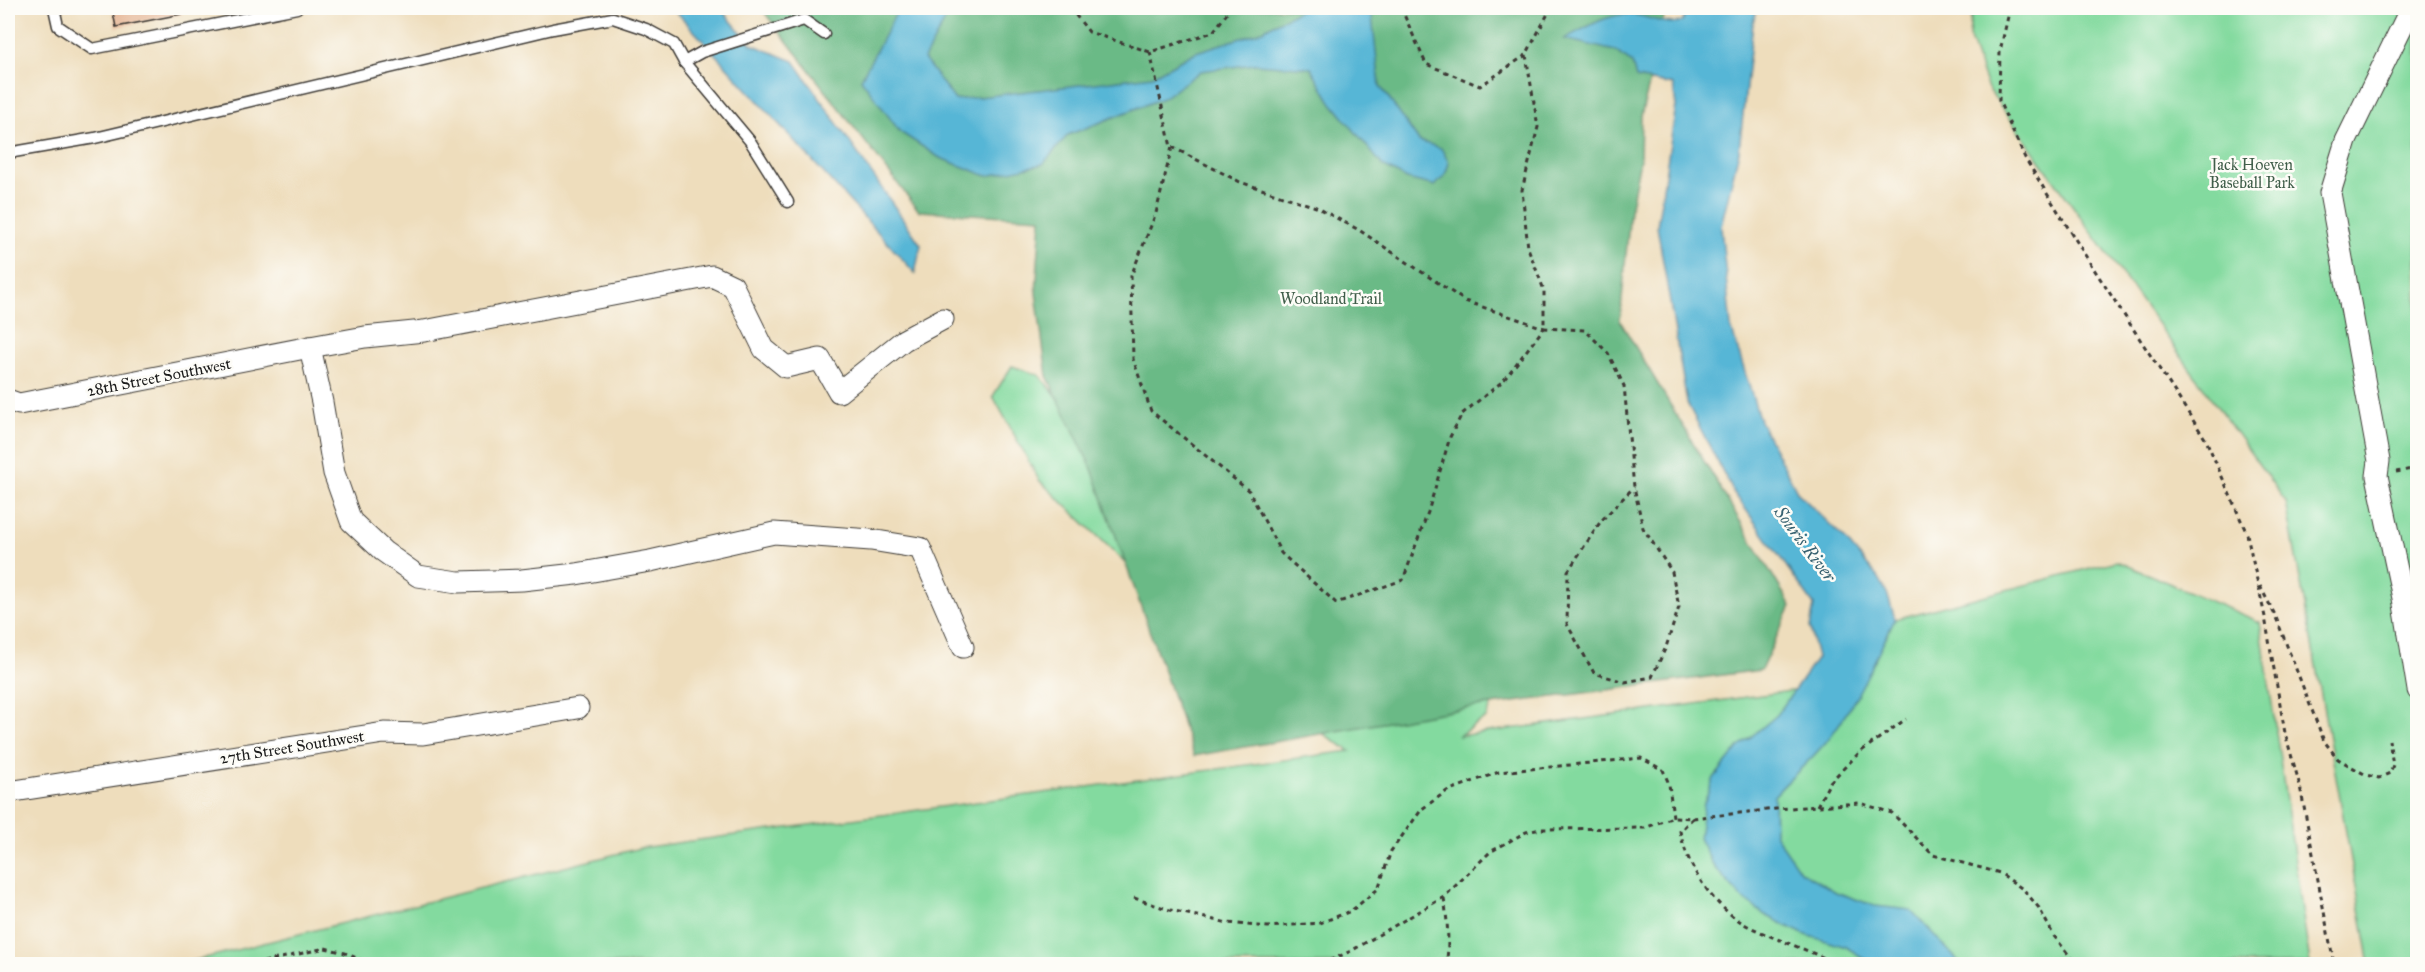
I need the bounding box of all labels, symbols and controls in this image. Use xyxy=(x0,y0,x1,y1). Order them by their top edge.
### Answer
park label: Jack Hoeven Baseball Park xyxy=(2209,155,2295,192)
park label: Woodland Trail xyxy=(1280,289,1383,308)
street label: 28th Street Southwest xyxy=(85,354,233,400)
water label: Souris River xyxy=(1769,501,1841,587)
street label: 27th Street Southwest xyxy=(218,726,366,768)

